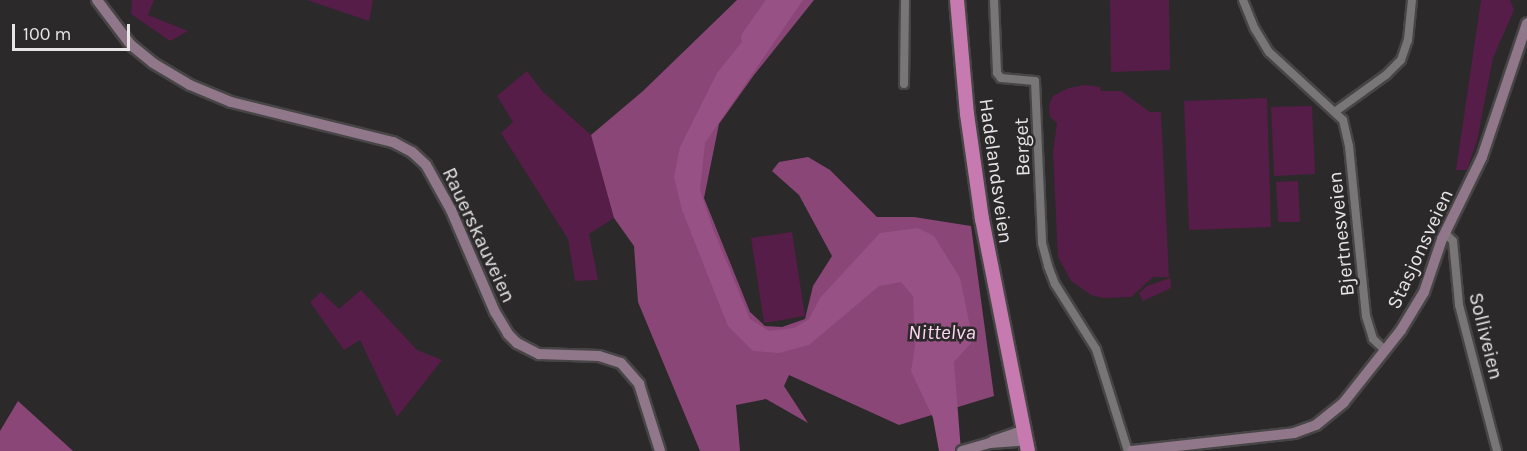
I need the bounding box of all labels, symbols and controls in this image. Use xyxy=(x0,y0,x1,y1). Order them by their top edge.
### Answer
scale bar xyxy=(15,12,134,50)
text: 100 m xyxy=(23,23,71,45)
street label: Hadelandsveien xyxy=(974,97,1018,245)
street label: Berget xyxy=(1009,117,1035,177)
street label: Rauerskauveien xyxy=(437,164,521,306)
street label: Bjertnesveien xyxy=(1323,170,1359,298)
street label: Stasjonsveien xyxy=(1382,185,1458,313)
street label: Solliveien xyxy=(1464,290,1508,382)
water label: Nittelva xyxy=(908,319,976,345)

